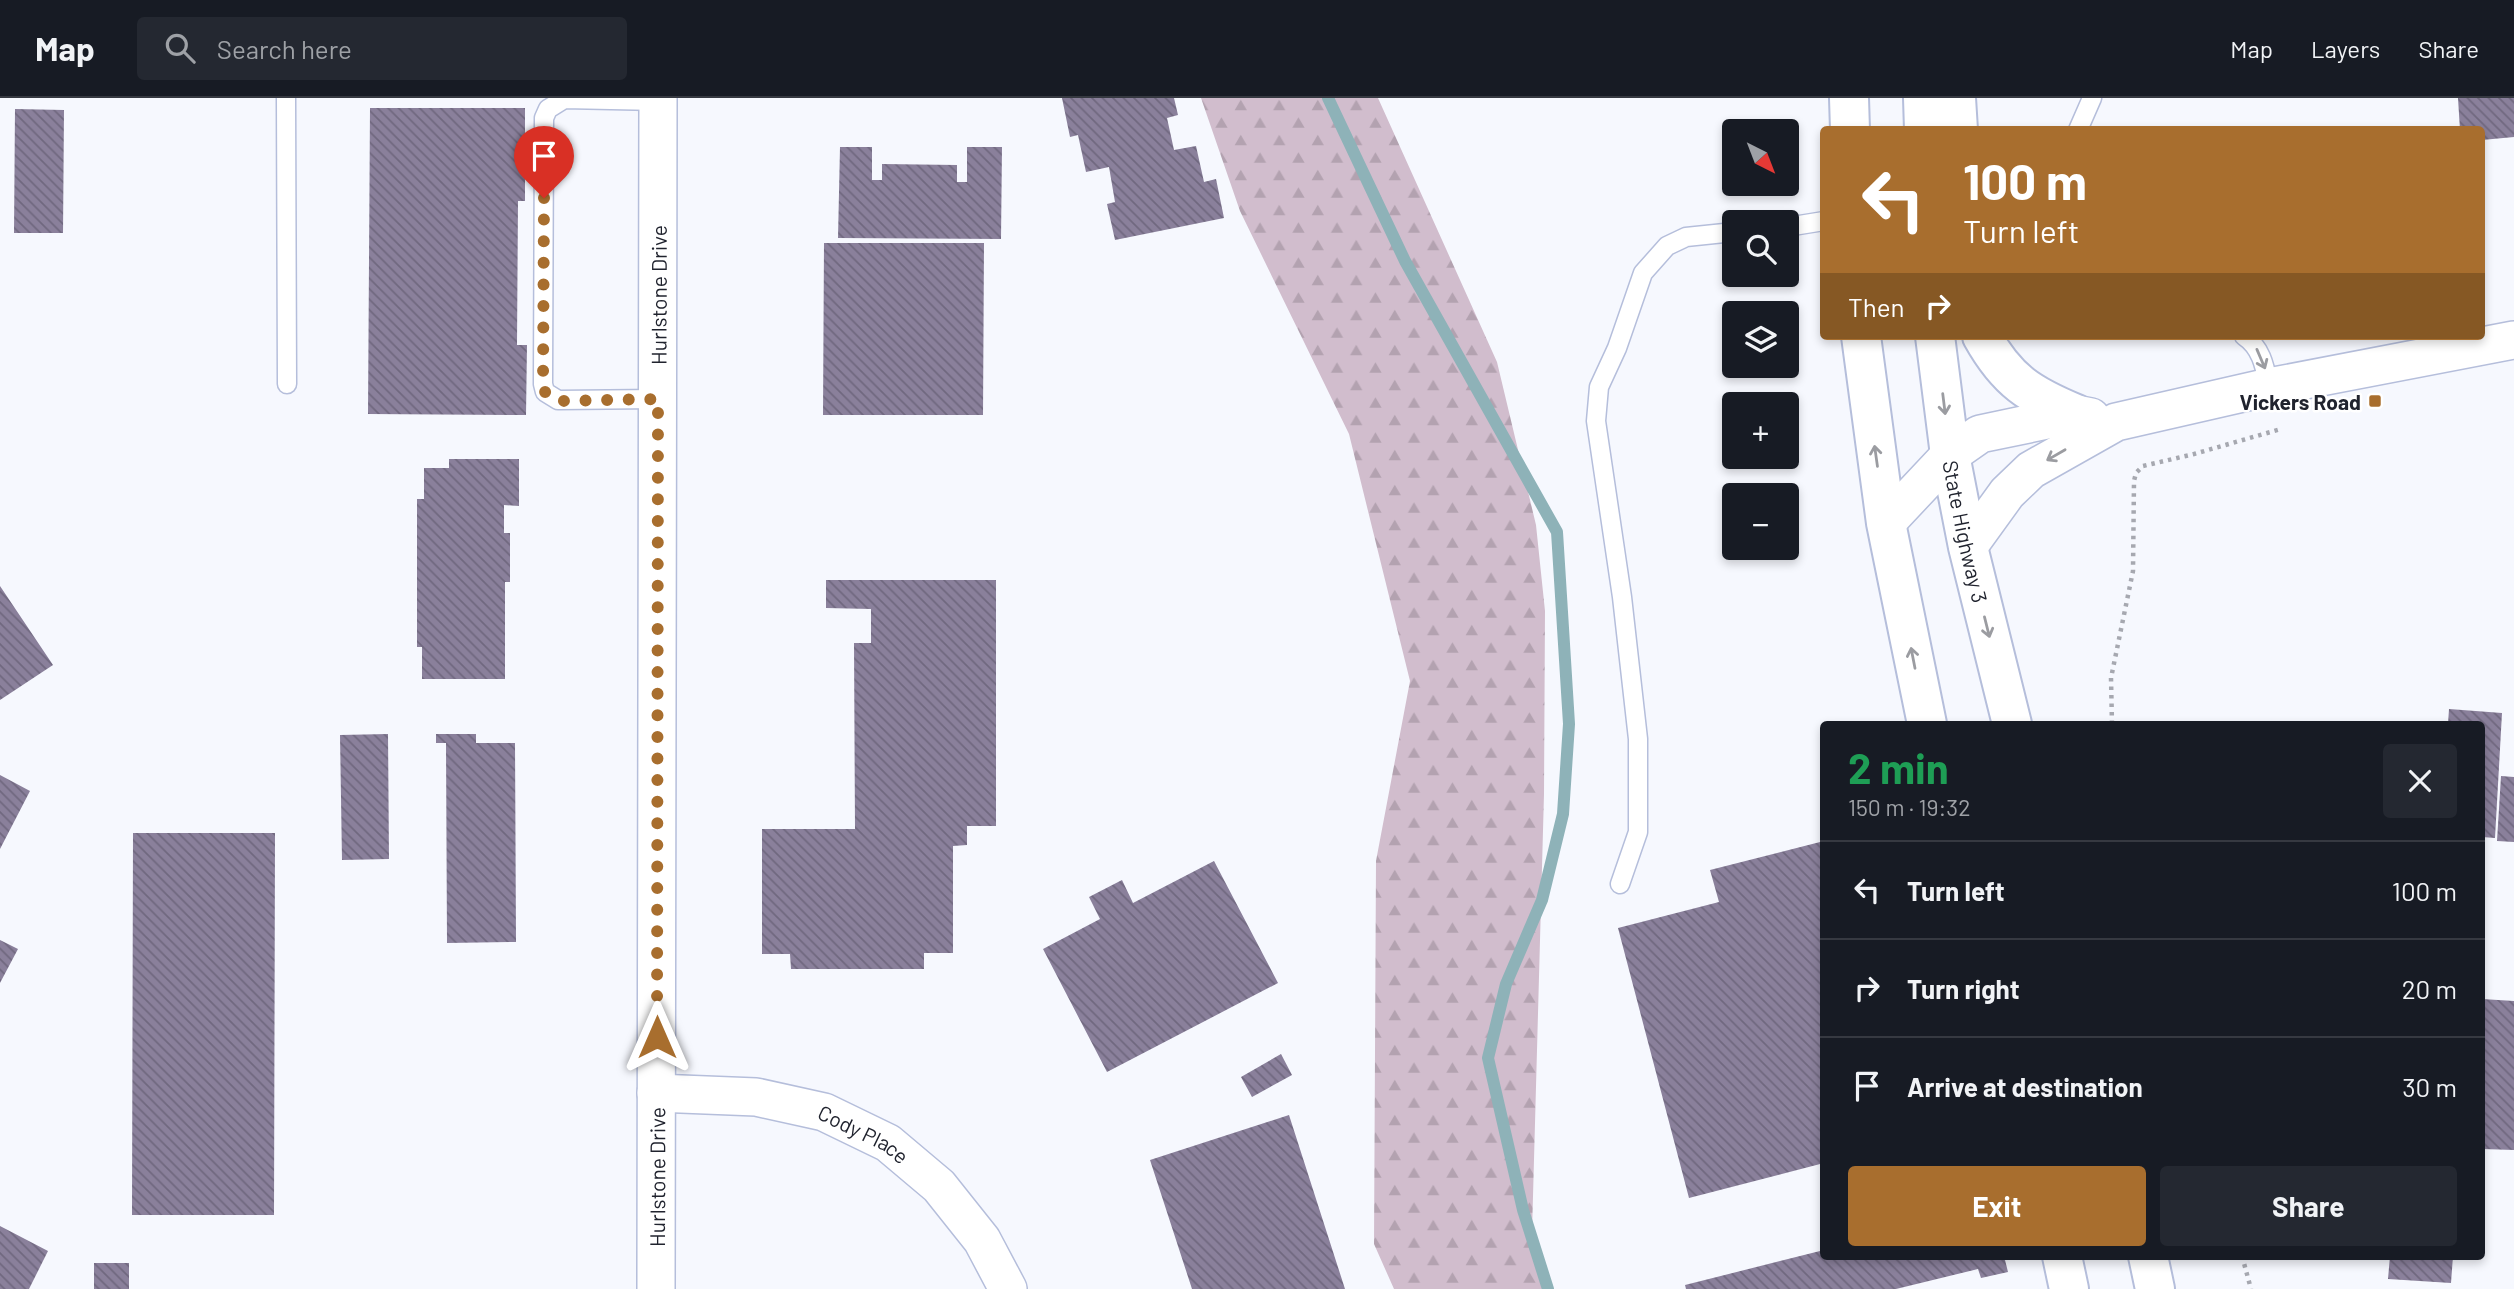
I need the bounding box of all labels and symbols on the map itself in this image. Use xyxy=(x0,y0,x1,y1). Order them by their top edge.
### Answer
north arrow xyxy=(1722,119,1799,196)
pin xyxy=(514,126,574,198)
street label: Hurlstone Drive xyxy=(645,225,670,365)
one-way arrow xyxy=(2255,348,2268,369)
place label: Vickers Road xyxy=(2240,389,2361,414)
one-way arrow xyxy=(1937,392,1950,415)
marker: Vickers Road xyxy=(2367,393,2383,409)
one-way arrow xyxy=(1869,445,1882,467)
one-way arrow xyxy=(2047,448,2067,462)
street label: State Highway 3 xyxy=(1939,458,1994,605)
one-way arrow xyxy=(1981,615,1995,638)
one-way arrow xyxy=(1905,647,1919,670)
position arrow xyxy=(620,1000,694,1074)
street label: Cody Place xyxy=(814,1099,914,1168)
street label: Hurlstone Drive xyxy=(644,1107,669,1247)

